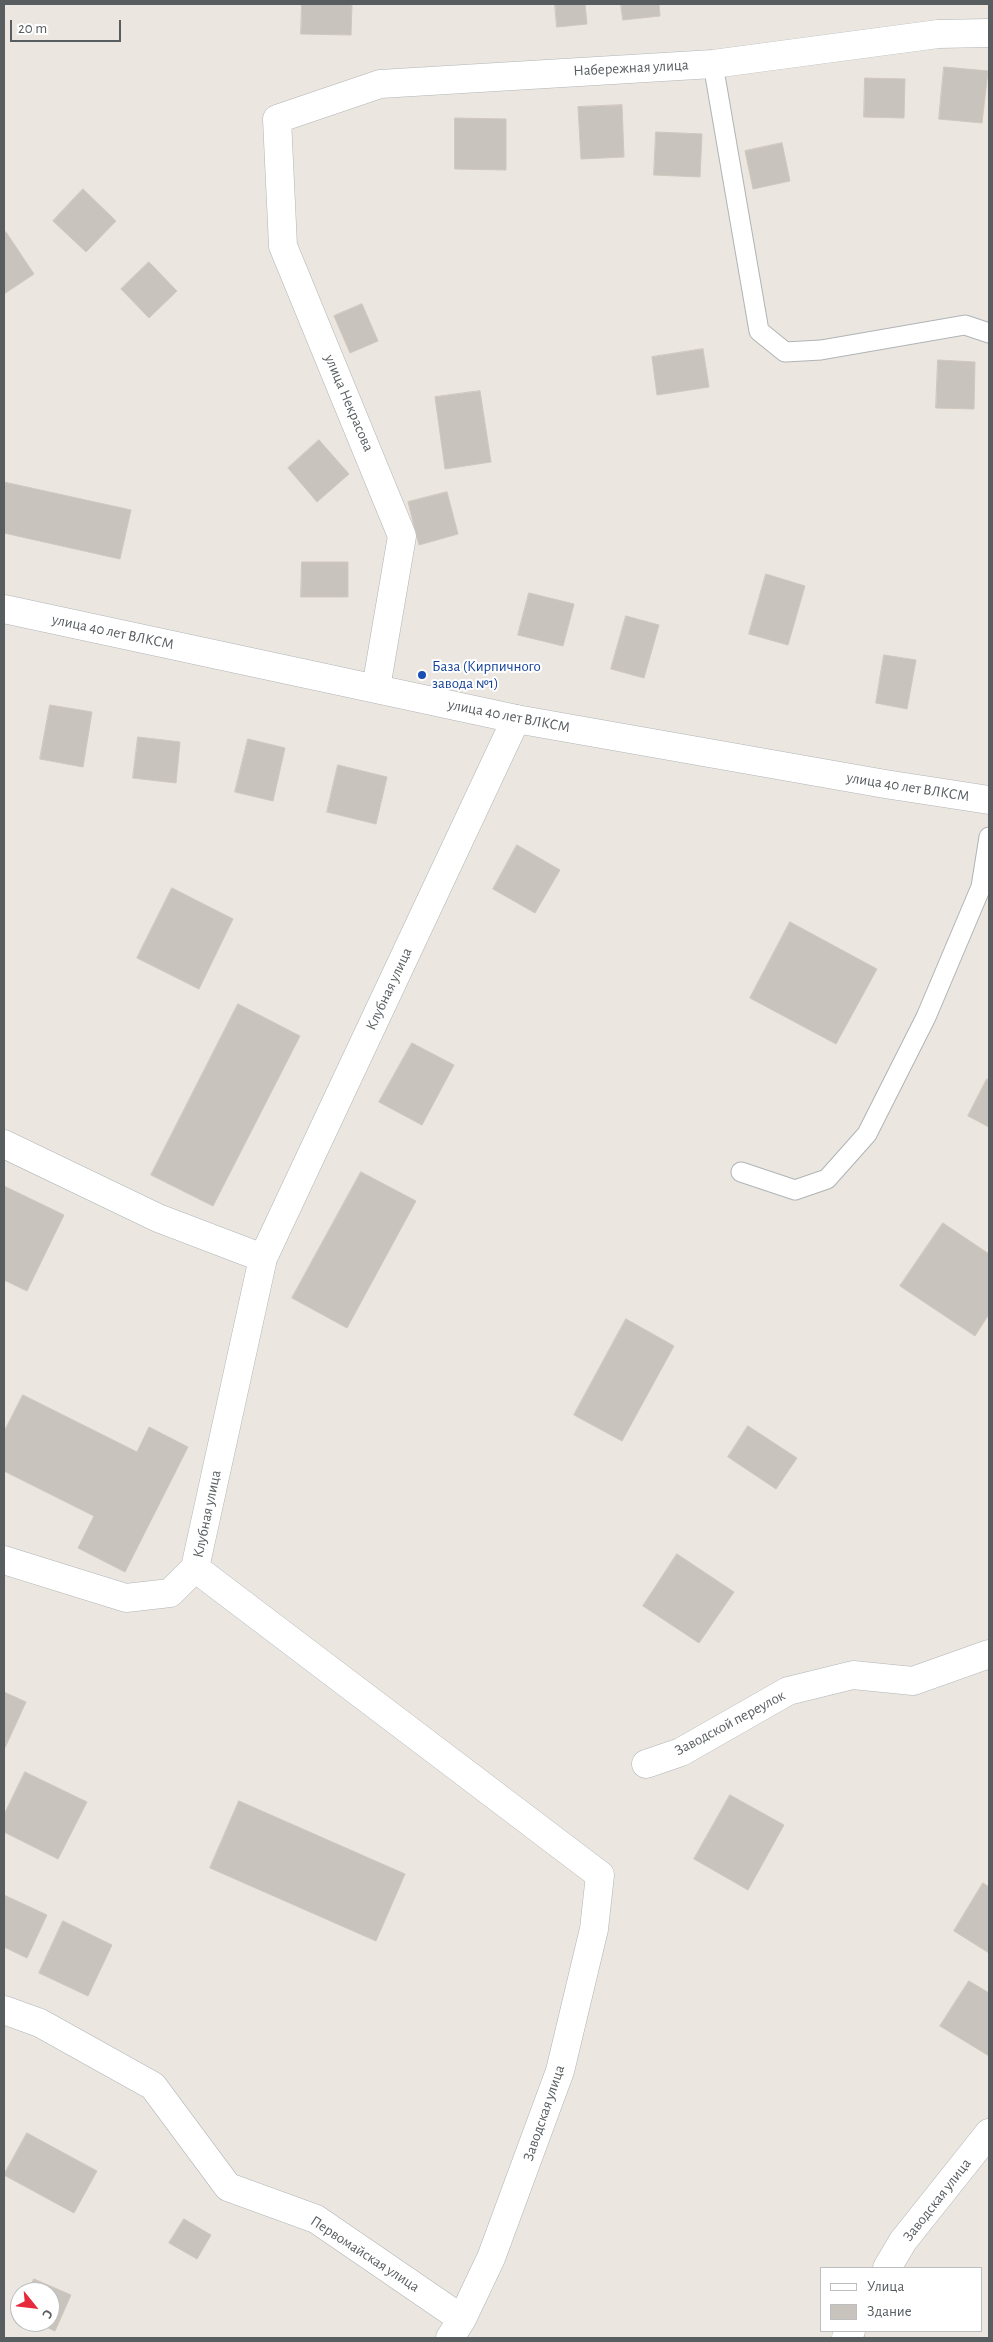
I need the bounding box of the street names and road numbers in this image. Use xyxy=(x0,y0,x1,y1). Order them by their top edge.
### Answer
street label: Набережная улица xyxy=(573,56,689,80)
street label: улица Некрасова xyxy=(320,352,378,454)
street label: улица 40 лет ВЛКСМ xyxy=(50,610,176,654)
street label: улица 40 лет ВЛКСМ xyxy=(446,695,572,737)
street label: улица 40 лет ВЛКСМ xyxy=(845,768,971,806)
street label: Клубная улица xyxy=(362,945,416,1033)
street label: Клубная улица xyxy=(189,1469,225,1559)
street label: Заводской переулок xyxy=(672,1686,788,1760)
street label: Заводская улица xyxy=(519,2063,569,2163)
street label: Заводская улица xyxy=(899,2155,975,2245)
street label: Первомайская улица xyxy=(307,2212,423,2296)

